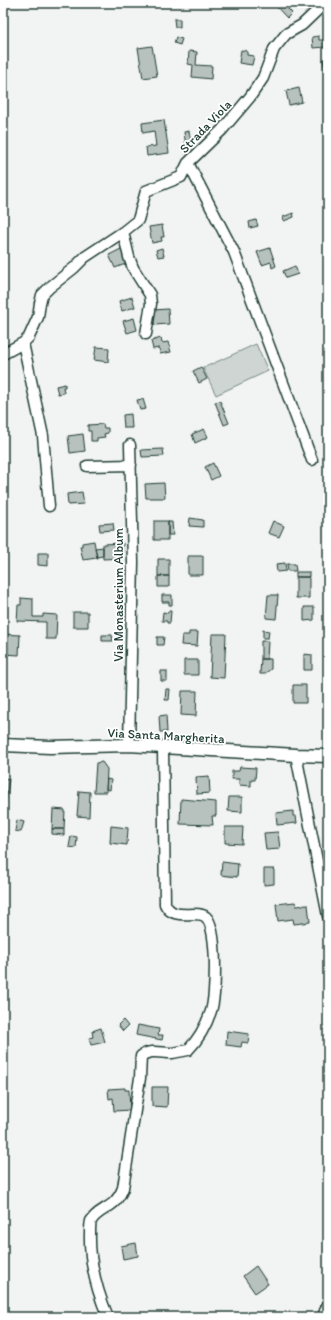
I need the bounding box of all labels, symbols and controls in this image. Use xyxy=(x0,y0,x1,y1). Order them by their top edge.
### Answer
street label: Strada Viola xyxy=(176,96,235,156)
street label: Via Monasterium Album xyxy=(111,528,126,662)
street label: Via Santa Margherita xyxy=(107,725,226,746)

